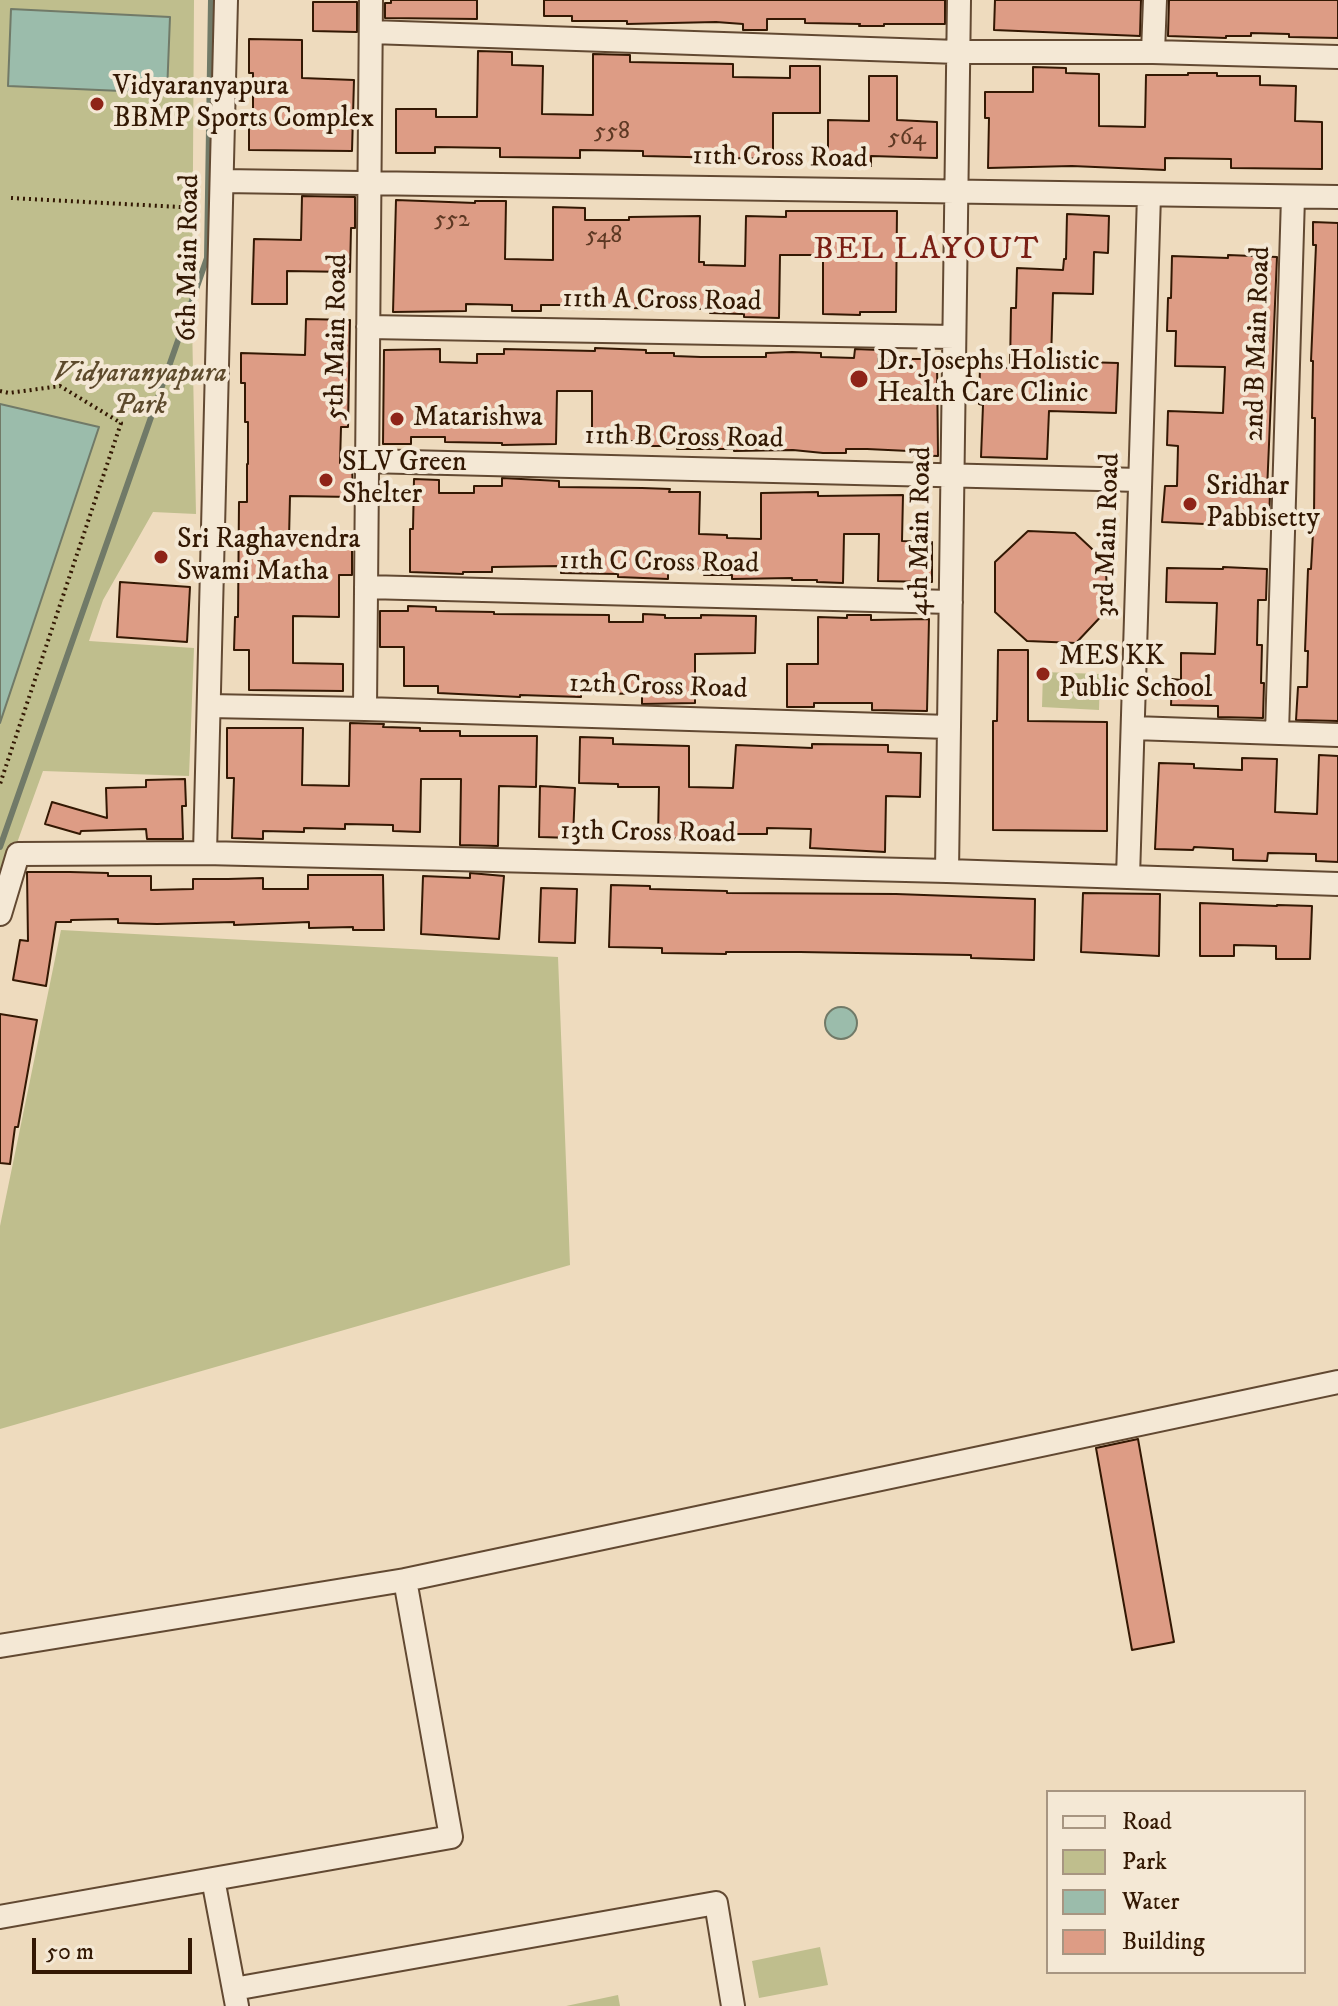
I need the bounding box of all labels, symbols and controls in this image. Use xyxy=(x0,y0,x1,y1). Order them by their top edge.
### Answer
place label: Vidyaranyapura BBMP Sports Complex xyxy=(113,71,374,137)
marker: Vidyaranyapura BBMP Sports Complex xyxy=(88,95,106,113)
house number: 558 xyxy=(594,119,630,147)
house number: 564 xyxy=(888,125,926,153)
street label: 11th Cross Road xyxy=(692,141,868,177)
street label: 6th Main Road xyxy=(172,174,208,342)
house number: 552 xyxy=(434,207,470,235)
house number: 548 xyxy=(586,223,622,251)
district label: BEL LAYOUT xyxy=(813,232,1041,270)
street label: 2nd B Main Road xyxy=(1239,246,1279,442)
street label: 5th Main Road xyxy=(320,253,356,421)
street label: 11th A Cross Road xyxy=(562,283,762,321)
place label: Dr. Josephs Holistic Health Care Clinic xyxy=(877,346,1099,412)
park label: Vidyaranyapura Park xyxy=(53,358,227,424)
marker: Dr. Josephs Holistic Health Care Clinic xyxy=(848,368,870,390)
place label: Matarishwa xyxy=(413,402,543,436)
marker: Matarishwa xyxy=(388,410,406,428)
street label: 11th B Cross Road xyxy=(584,420,784,458)
street label: 4th Main Road xyxy=(904,446,940,616)
place label: SLV Green Shelter xyxy=(342,447,467,513)
street label: 3rd Main Road xyxy=(1089,452,1129,618)
marker: SLV Green Shelter xyxy=(317,471,335,489)
place label: Sridhar Pabbisetty xyxy=(1206,471,1320,537)
marker: Sridhar Pabbisetty xyxy=(1181,495,1199,513)
place label: Sri Raghavendra Swami Matha xyxy=(177,524,361,590)
street label: 11th C Cross Road xyxy=(559,545,759,583)
marker: Sri Raghavendra Swami Matha xyxy=(152,548,170,566)
place label: MES KK Public School xyxy=(1059,641,1212,707)
marker: MES KK Public School xyxy=(1034,665,1052,683)
street label: 12th Cross Road xyxy=(568,668,748,708)
street label: 13th Cross Road xyxy=(560,816,736,852)
legend xyxy=(1046,1790,1306,1974)
text: Road xyxy=(1122,1807,1172,1837)
text: Park xyxy=(1122,1847,1167,1877)
text: Water xyxy=(1122,1887,1179,1917)
scale bar xyxy=(36,1922,196,1972)
text: Building xyxy=(1122,1927,1205,1957)
text: 50 m xyxy=(46,1937,94,1967)

